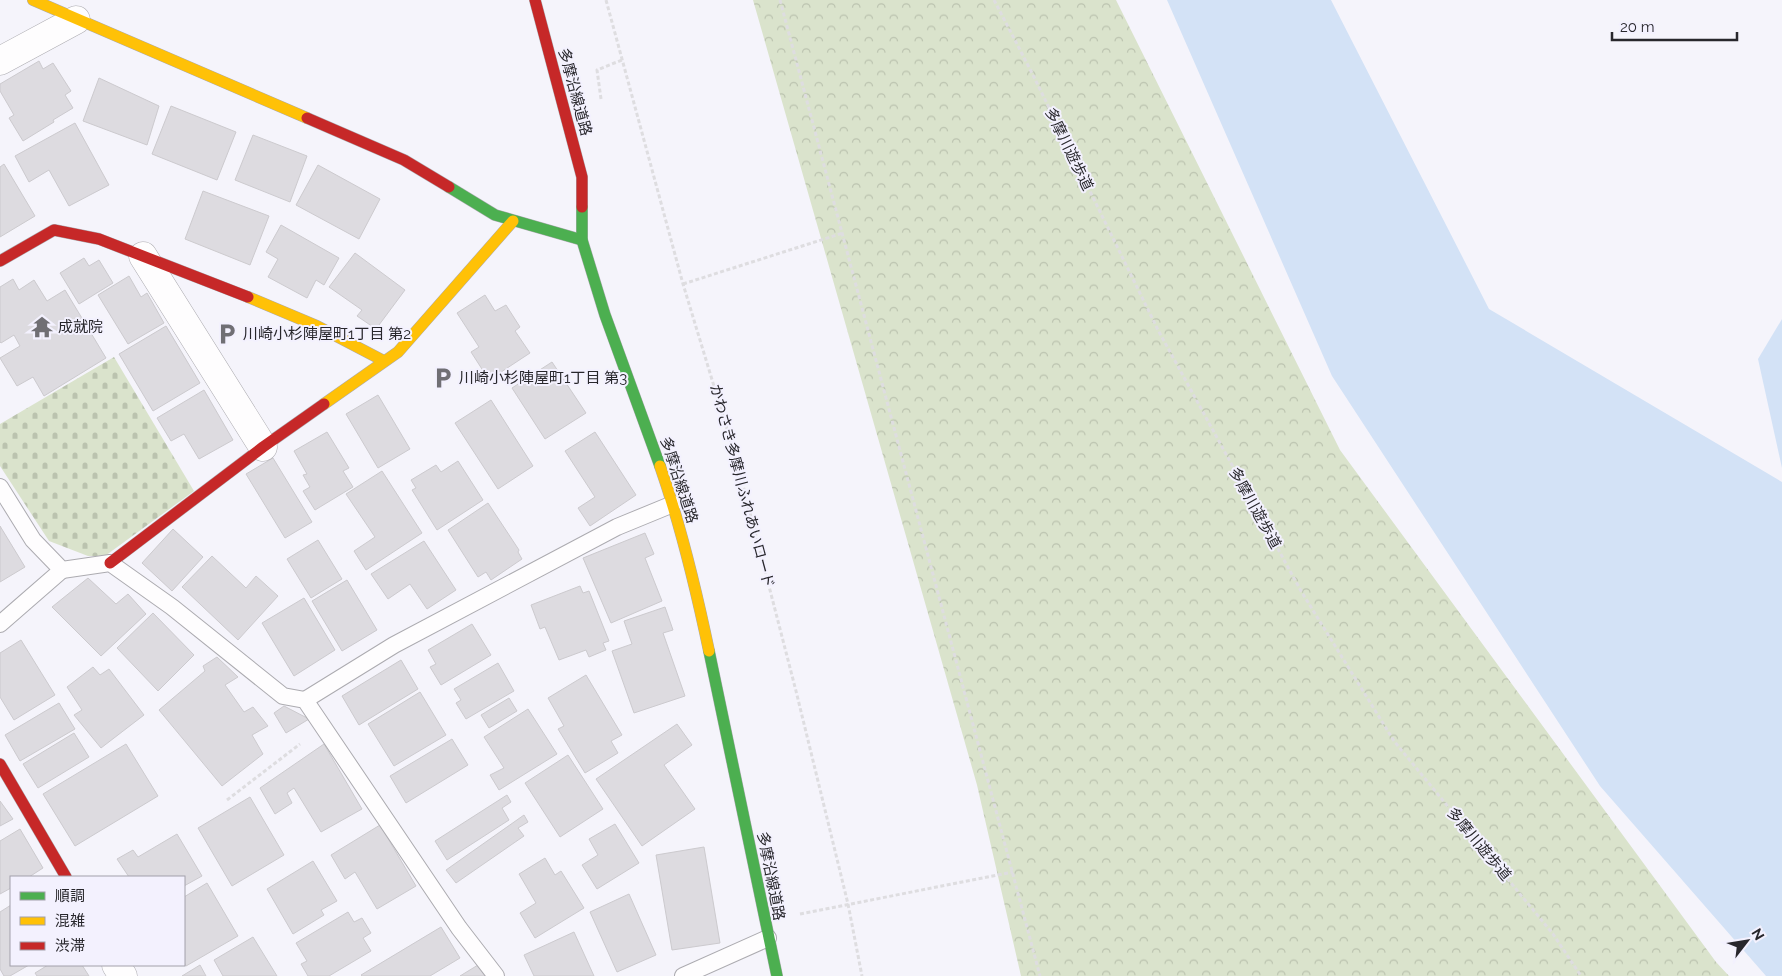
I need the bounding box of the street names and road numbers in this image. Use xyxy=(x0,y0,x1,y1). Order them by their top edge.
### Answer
street label: 多摩沿線道路 xyxy=(555,46,595,138)
street label: 多摩川遊歩道 xyxy=(1041,105,1097,193)
street label: かわさき多摩川ふれあいロード xyxy=(706,382,778,590)
street label: 多摩沿線道路 xyxy=(657,434,701,526)
street label: 多摩川遊歩道 xyxy=(1225,464,1285,552)
street label: 多摩川遊歩道 xyxy=(1443,804,1515,884)
street label: 多摩沿線道路 xyxy=(754,830,788,922)

